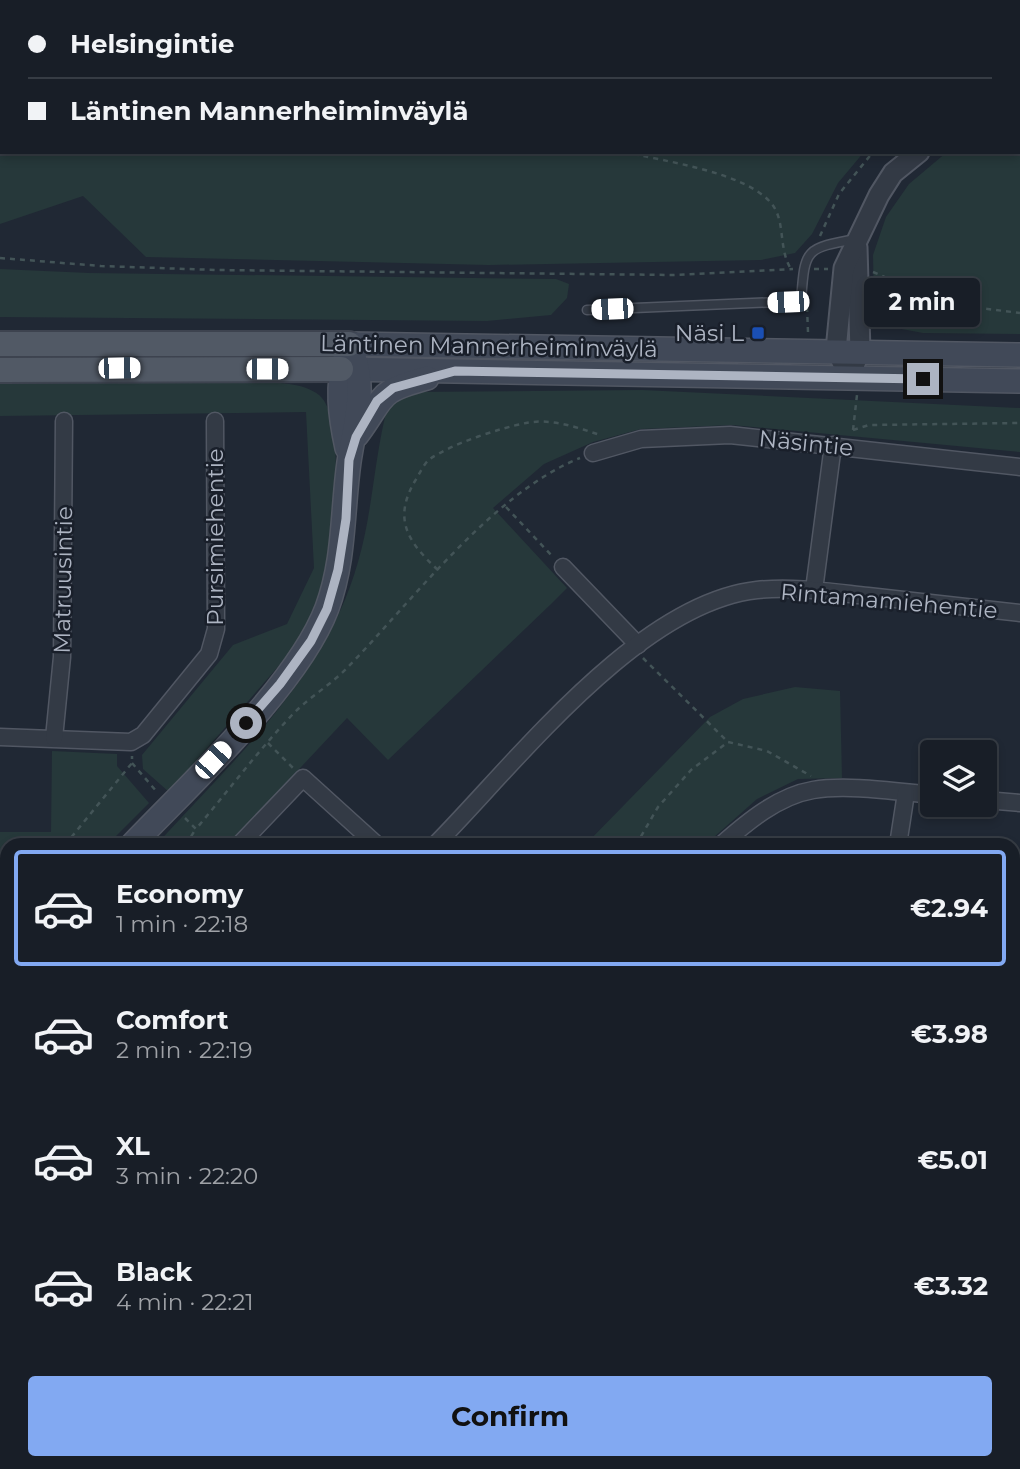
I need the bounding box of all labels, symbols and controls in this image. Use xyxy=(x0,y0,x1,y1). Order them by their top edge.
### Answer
text: Helsingintie xyxy=(70,28,234,60)
text: Läntinen Mannerheiminväylä xyxy=(70,95,469,127)
callout: 2 min xyxy=(865,278,981,326)
text: 2 min xyxy=(888,288,956,316)
car xyxy=(767,291,810,313)
car xyxy=(591,298,634,320)
place label: Näsi L xyxy=(675,319,744,347)
marker: Näsi L xyxy=(750,325,766,341)
street label: Läntinen Mannerheiminväylä xyxy=(320,329,658,363)
car xyxy=(98,357,141,379)
car xyxy=(247,359,289,380)
route end xyxy=(907,363,939,395)
street label: Näsintie xyxy=(757,424,855,462)
street label: Pursimiehentie xyxy=(201,448,229,626)
street label: Matruusintie xyxy=(48,506,78,654)
street label: Rintamamiehentie xyxy=(779,578,999,624)
route start xyxy=(230,707,262,739)
car xyxy=(191,737,236,783)
map controls xyxy=(920,740,997,817)
button: layers xyxy=(920,740,997,817)
icon: car xyxy=(32,877,95,940)
text: Economy xyxy=(116,878,243,910)
text: €2.94 xyxy=(910,892,988,924)
text: 1 min · 22:18 xyxy=(116,910,248,938)
icon: car xyxy=(32,1003,95,1066)
text: Comfort xyxy=(116,1004,228,1036)
text: €3.98 xyxy=(911,1018,988,1050)
text: 2 min · 22:19 xyxy=(116,1036,252,1064)
icon: car xyxy=(32,1129,95,1192)
text: XL xyxy=(116,1130,150,1162)
text: €5.01 xyxy=(917,1144,988,1176)
text: 3 min · 22:20 xyxy=(116,1162,258,1190)
icon: car xyxy=(32,1255,95,1318)
text: Black xyxy=(116,1256,192,1288)
text: €3.32 xyxy=(914,1270,988,1302)
text: 4 min · 22:21 xyxy=(116,1288,254,1316)
button: Confirm xyxy=(28,1376,992,1456)

